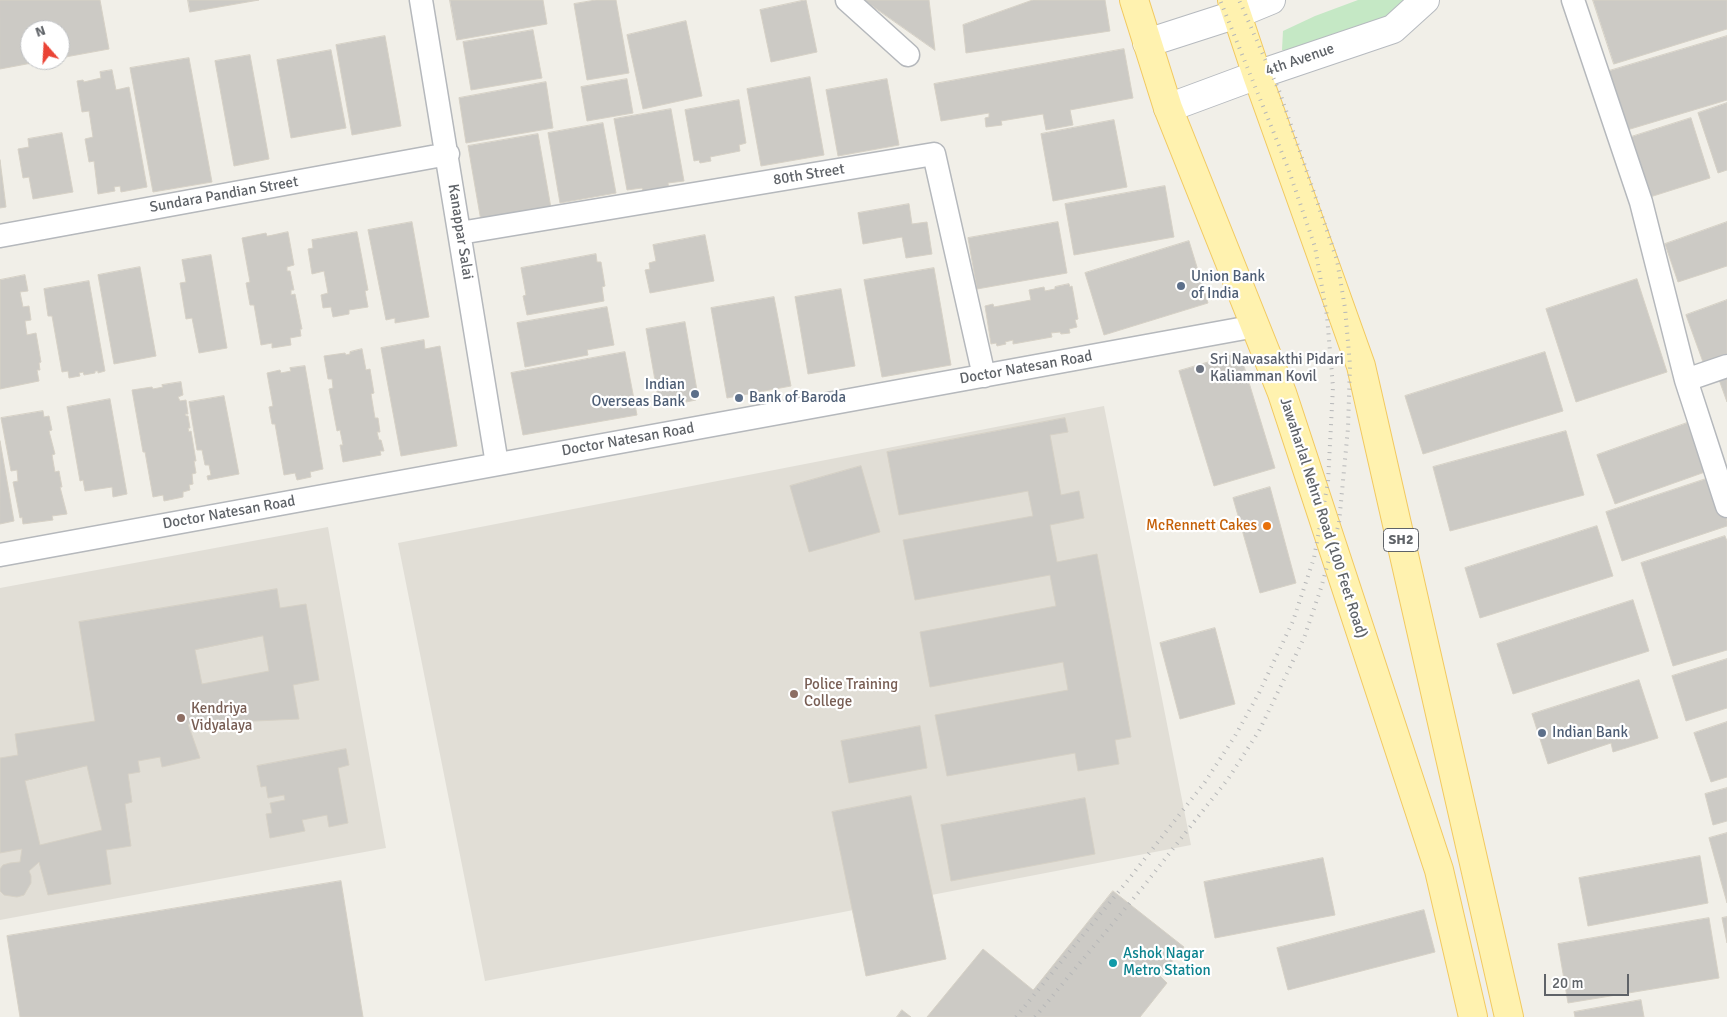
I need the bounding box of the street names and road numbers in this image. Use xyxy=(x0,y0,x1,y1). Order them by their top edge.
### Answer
street label: 4th Avenue xyxy=(1263,40,1337,80)
street label: 80th Street xyxy=(772,160,846,190)
street label: Sundara Pandian Street xyxy=(148,173,300,217)
street label: Kanappar Salai xyxy=(444,183,476,281)
street label: Doctor Natesan Road xyxy=(958,347,1094,389)
street label: Jawaharlal Nehru Road (100 Feet Road) xyxy=(1276,395,1370,641)
street label: Doctor Natesan Road xyxy=(560,419,696,461)
street label: Doctor Natesan Road xyxy=(161,492,297,534)
road number: SH2 xyxy=(1384,528,1418,552)

